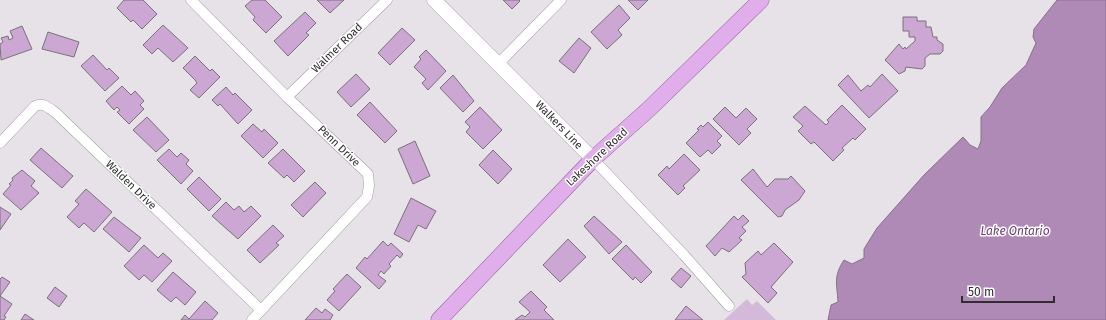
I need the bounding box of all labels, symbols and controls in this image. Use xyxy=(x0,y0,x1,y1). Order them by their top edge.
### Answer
street label: Walmer Road xyxy=(309,20,365,76)
street label: Walkers Line xyxy=(533,98,585,152)
street label: Penn Drive xyxy=(315,123,363,169)
street label: Lakeshore Road xyxy=(564,125,630,189)
street label: Walden Drive xyxy=(103,158,159,212)
water label: Lake Ontario xyxy=(980,224,1050,238)
scale bar xyxy=(962,278,1054,304)
text: 50 m xyxy=(968,285,994,299)

